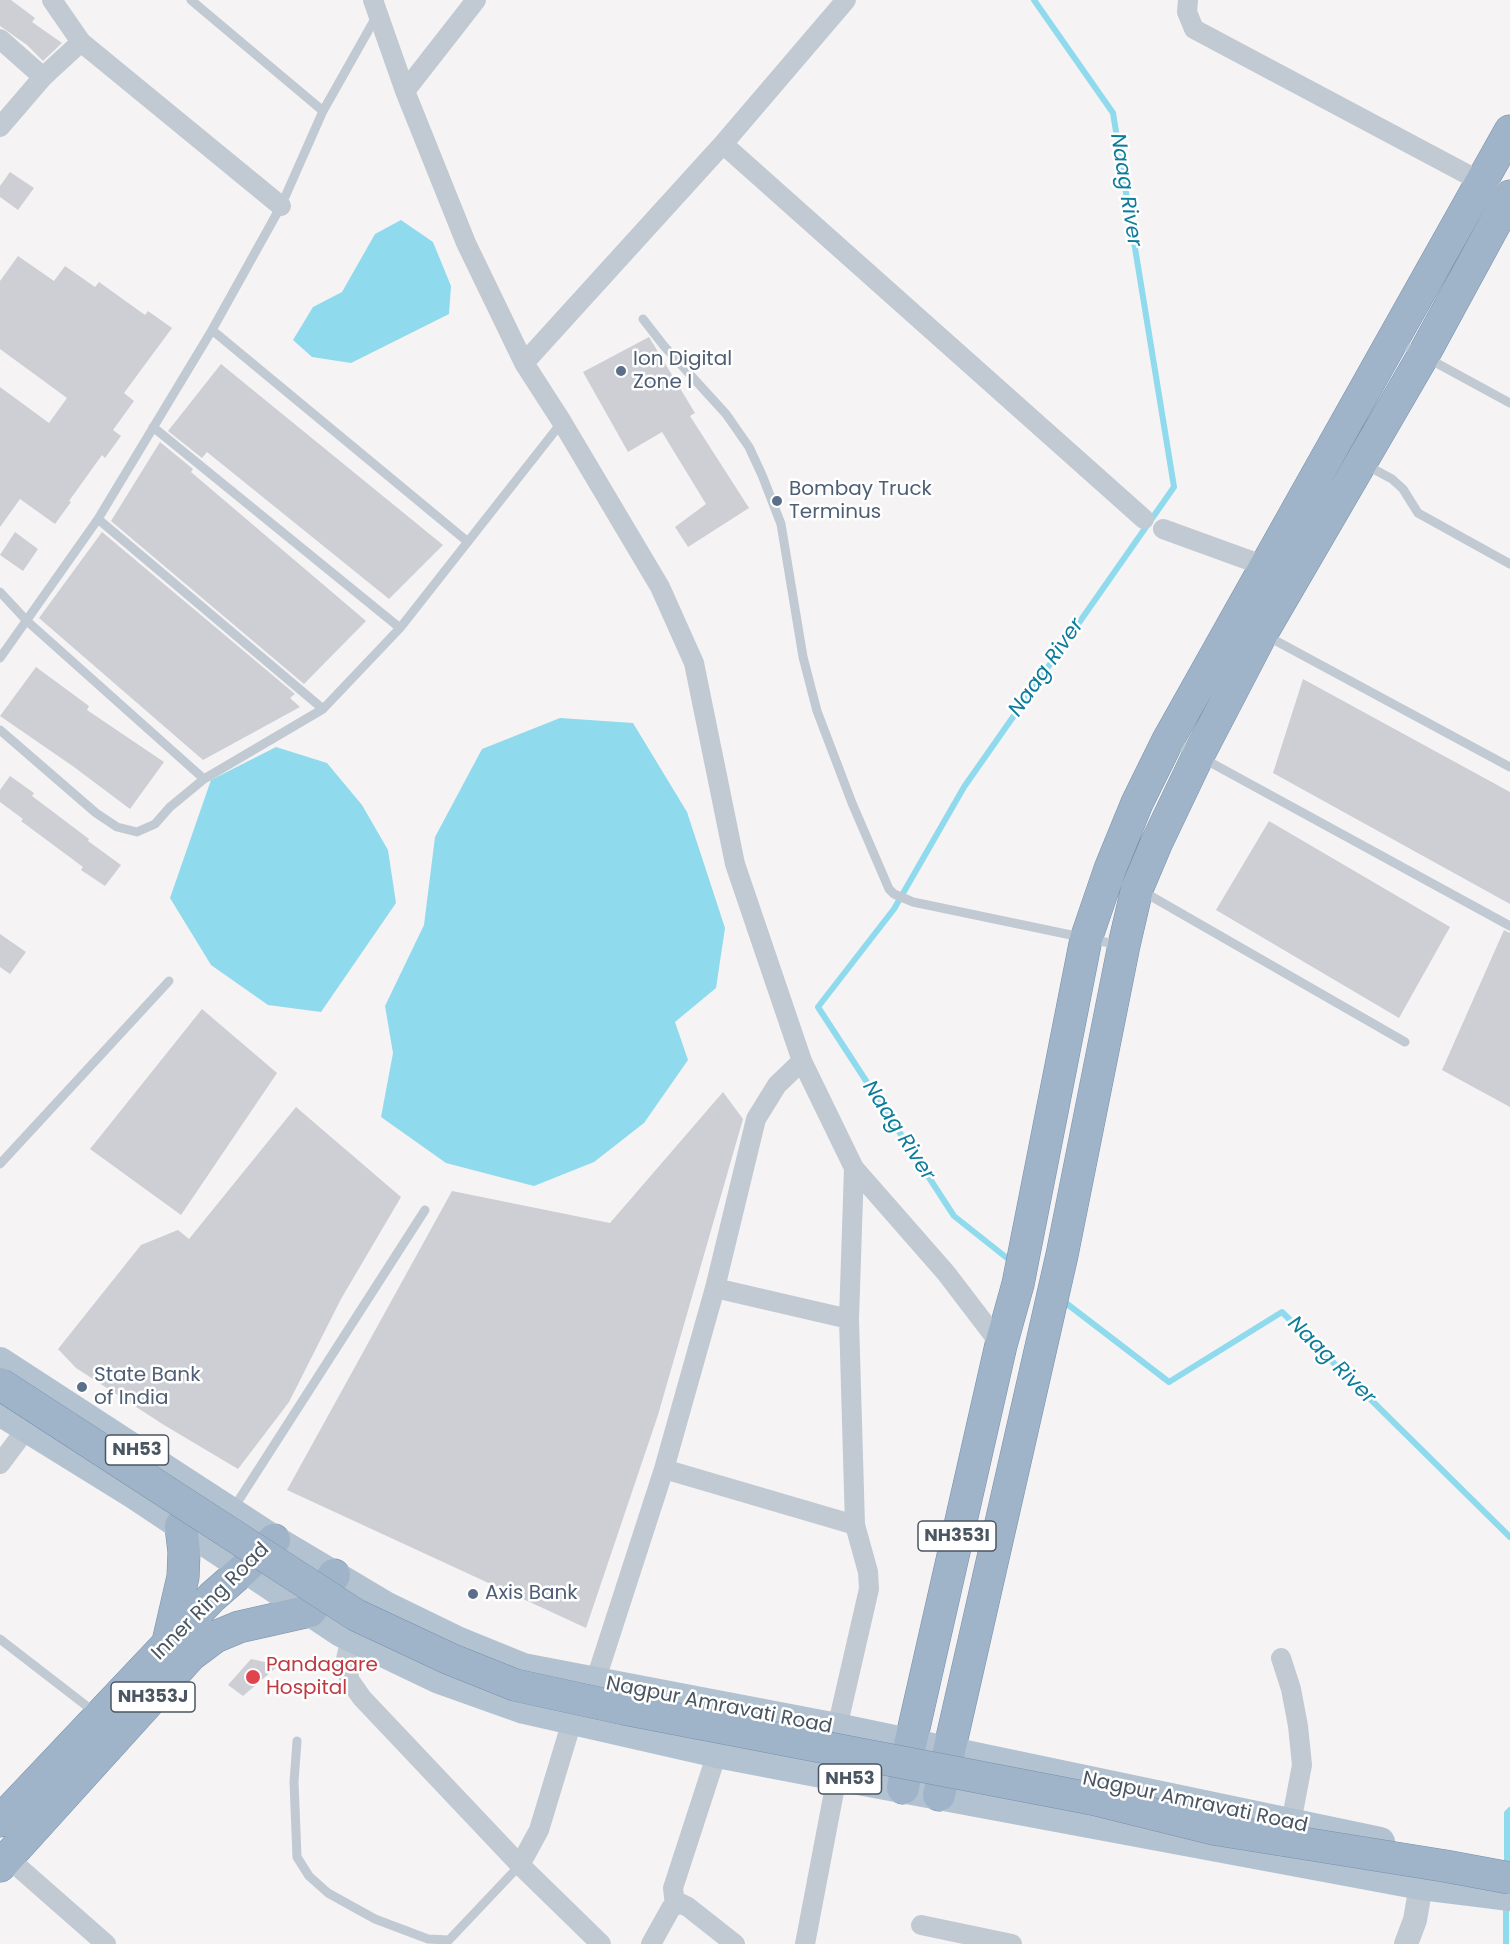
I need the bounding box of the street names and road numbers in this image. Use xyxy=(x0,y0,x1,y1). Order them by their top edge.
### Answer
road number: NH53 xyxy=(106,1435,168,1465)
road number: NH353I xyxy=(918,1521,996,1551)
street label: Inner Ring Road xyxy=(147,1538,275,1666)
street label: Nagpur Amravati Road xyxy=(604,1672,834,1740)
road number: NH353J xyxy=(111,1682,195,1712)
road number: NH53 xyxy=(818,1764,882,1794)
street label: Nagpur Amravati Road xyxy=(1080,1767,1310,1839)

